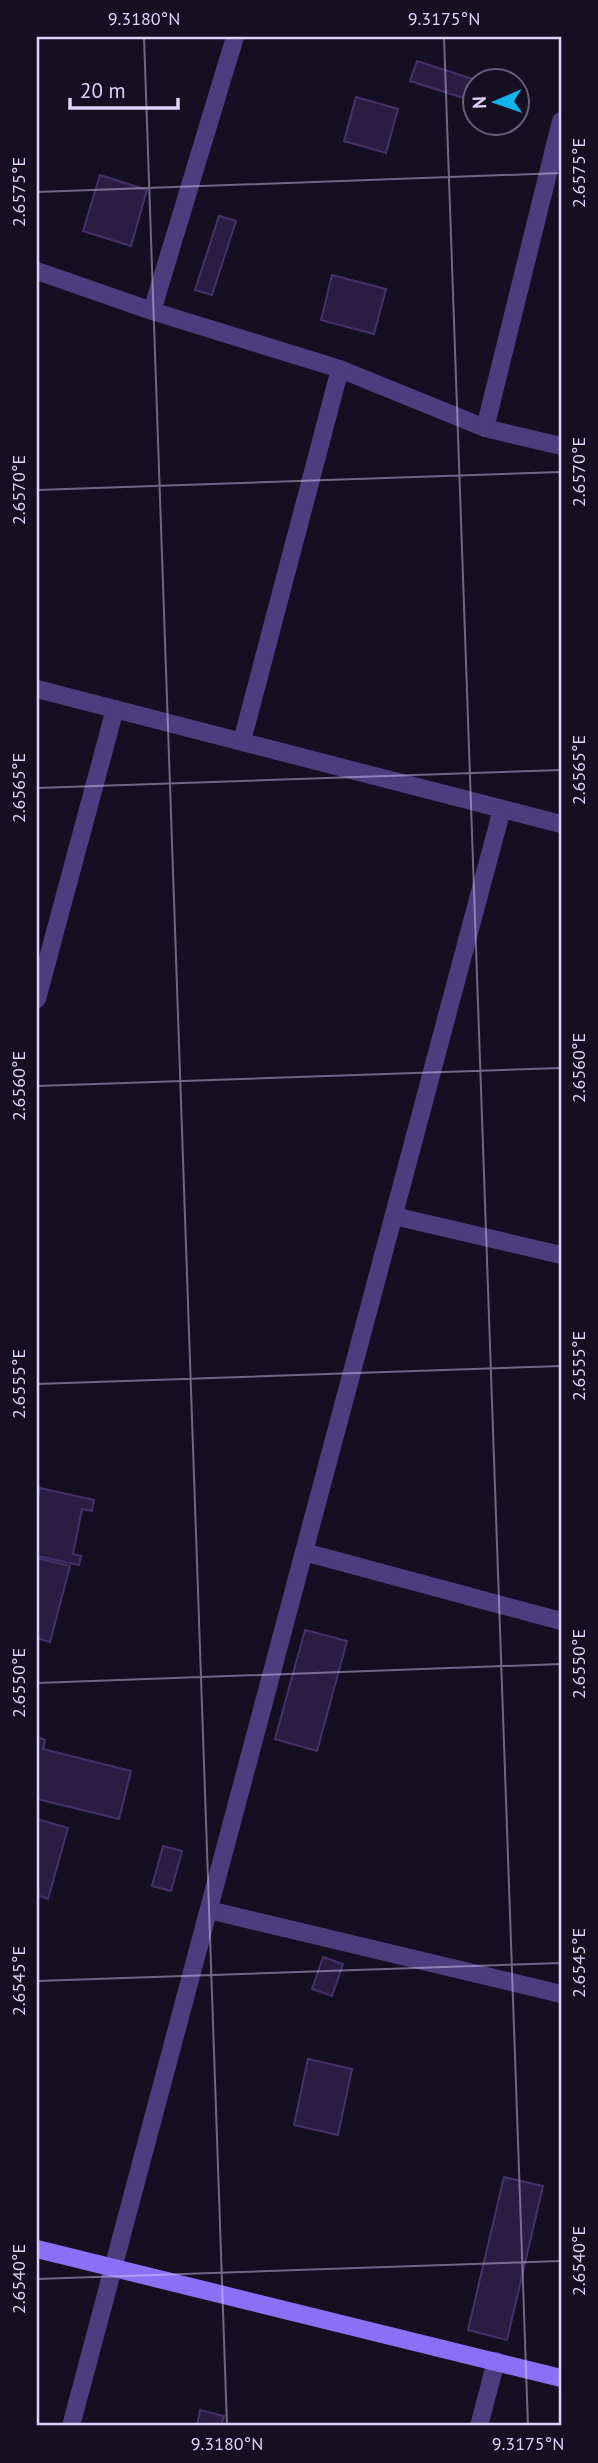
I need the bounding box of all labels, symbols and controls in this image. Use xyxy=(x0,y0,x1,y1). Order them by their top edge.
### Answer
text: 9.3180°N xyxy=(108,7,180,30)
text: 9.3175°N xyxy=(408,7,480,30)
scale bar xyxy=(70,66,178,110)
north arrow xyxy=(462,66,532,136)
text: 20 m xyxy=(80,77,126,104)
text: N xyxy=(467,96,491,109)
text: 2.6575°E xyxy=(567,138,590,208)
text: 2.6575°E xyxy=(7,157,30,227)
text: 2.6570°E xyxy=(567,437,590,507)
text: 2.6570°E xyxy=(7,455,30,525)
text: 2.6565°E xyxy=(567,735,590,805)
text: 2.6565°E xyxy=(7,753,30,823)
text: 2.6560°E xyxy=(567,1033,590,1103)
text: 2.6560°E xyxy=(7,1051,30,1121)
text: 2.6555°E xyxy=(567,1331,590,1401)
text: 2.6555°E xyxy=(7,1349,30,1419)
text: 2.6550°E xyxy=(567,1629,590,1699)
text: 2.6550°E xyxy=(7,1648,30,1718)
text: 2.6545°E xyxy=(567,1928,590,1998)
text: 2.6545°E xyxy=(7,1946,30,2016)
text: 2.6540°E xyxy=(567,2226,590,2296)
text: 2.6540°E xyxy=(7,2244,30,2314)
text: 9.3180°N xyxy=(191,2432,263,2455)
text: 9.3175°N xyxy=(492,2432,564,2455)

